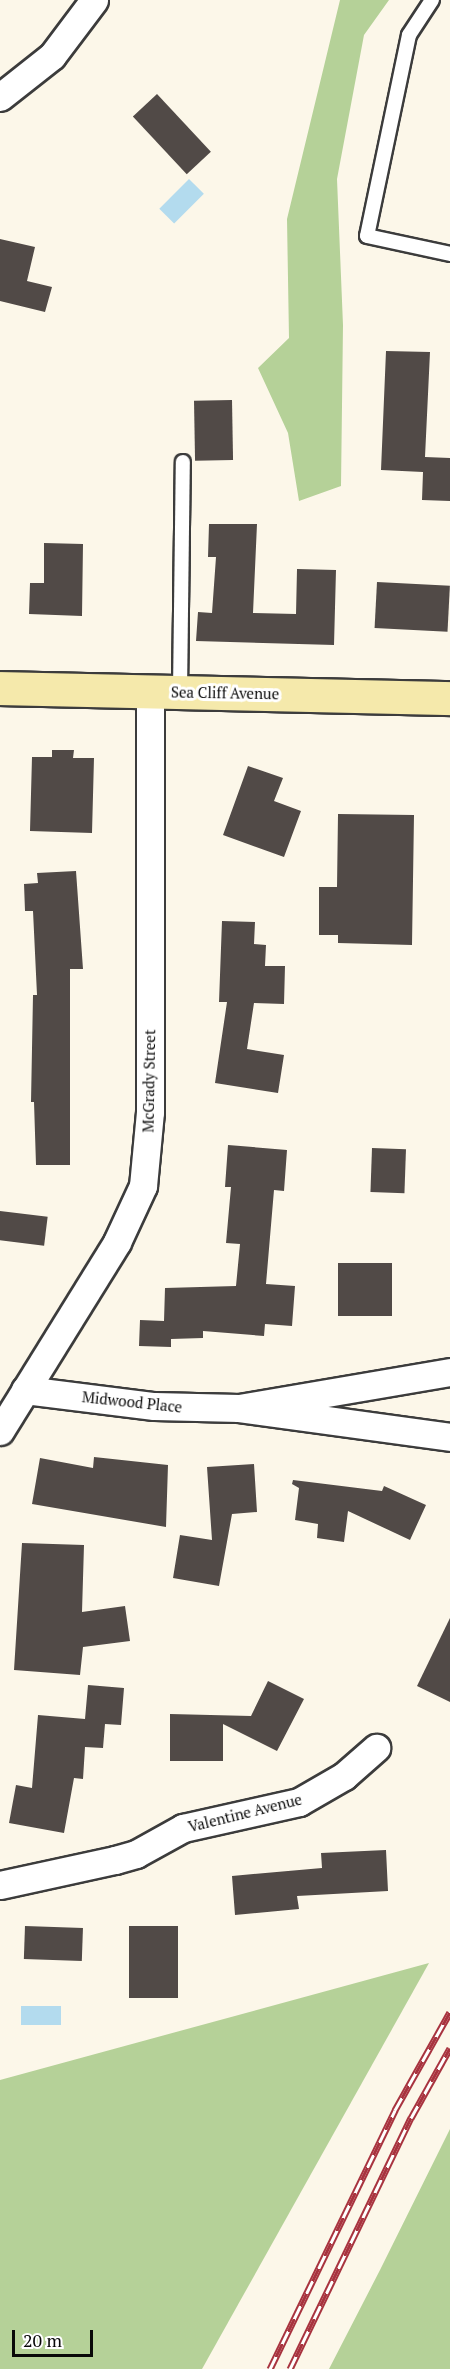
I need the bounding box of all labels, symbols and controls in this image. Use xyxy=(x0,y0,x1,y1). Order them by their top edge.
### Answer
street label: Sea Cliff Avenue xyxy=(171,683,279,703)
street label: McGrady Street xyxy=(139,1029,159,1133)
street label: Midwood Place xyxy=(81,1388,183,1416)
street label: Valentine Avenue xyxy=(186,1790,304,1836)
scale bar xyxy=(15,2318,96,2356)
text: 20 m xyxy=(23,2328,62,2352)

